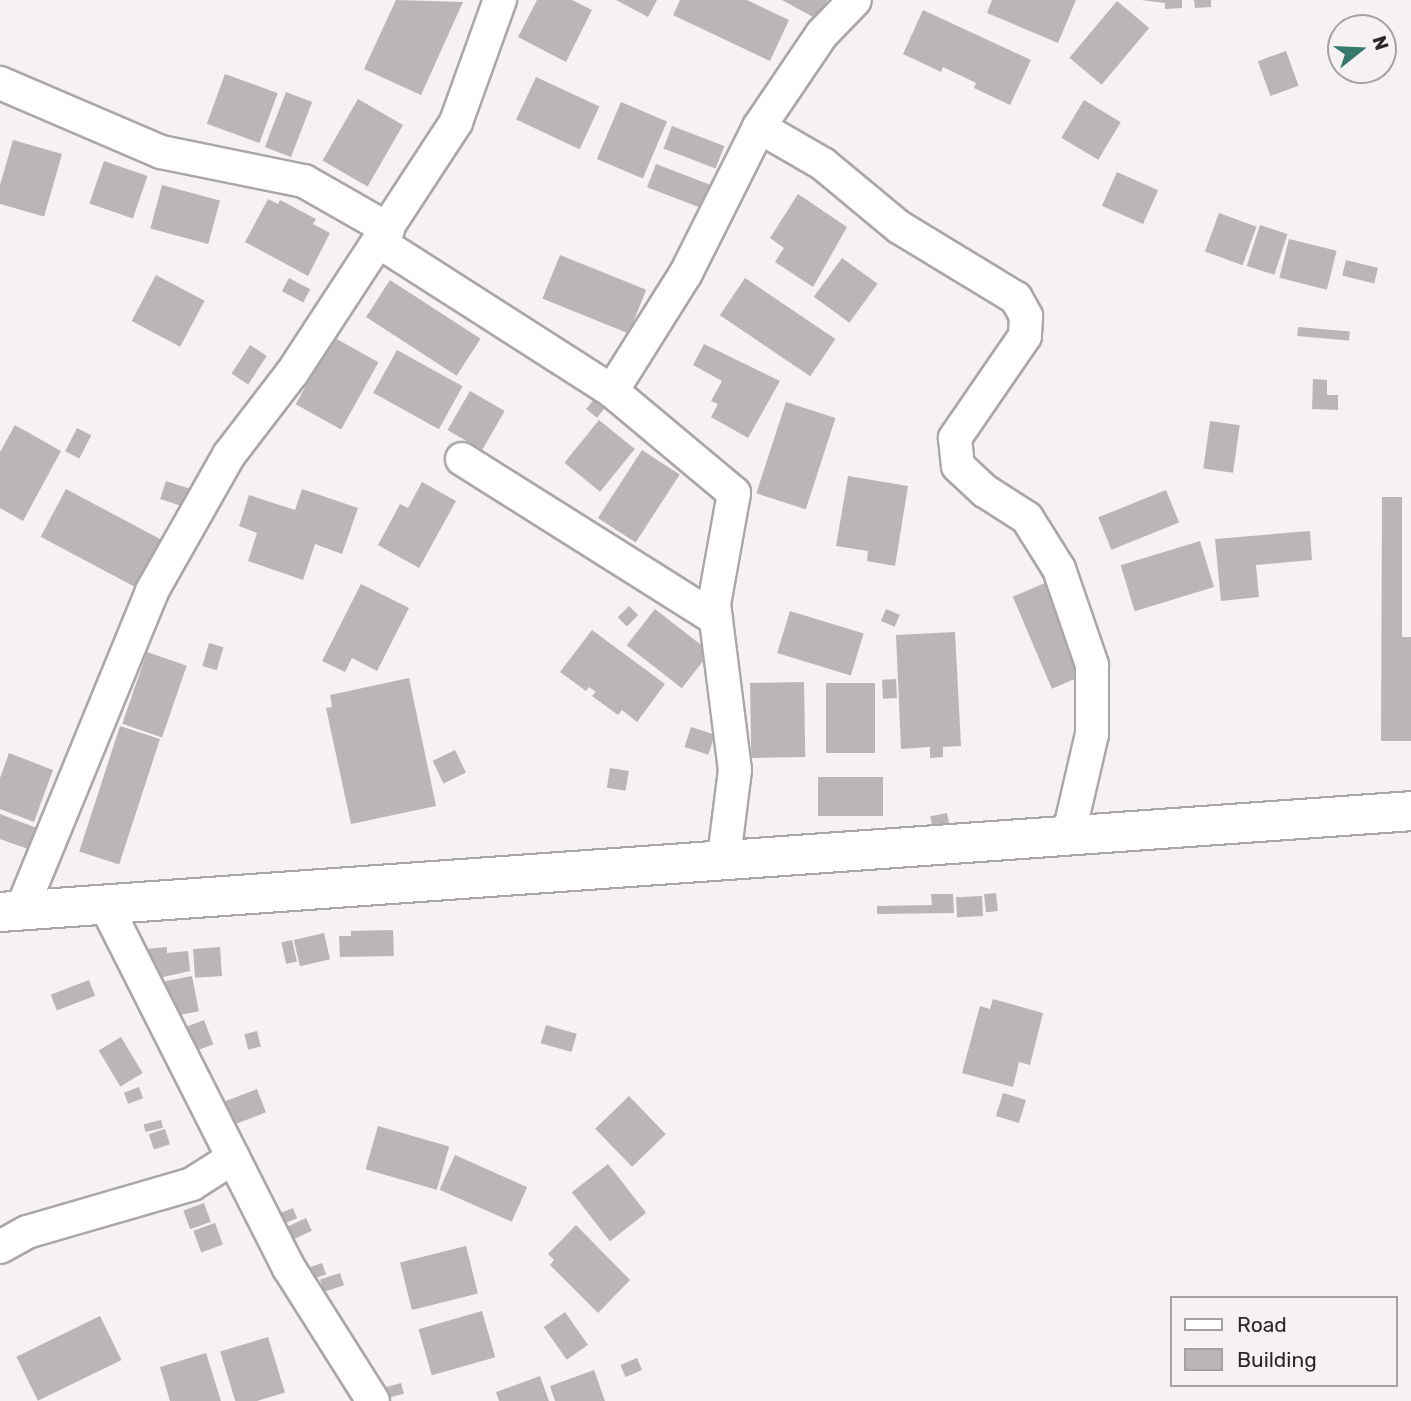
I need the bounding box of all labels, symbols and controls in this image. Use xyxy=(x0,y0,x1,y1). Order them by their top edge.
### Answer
north arrow xyxy=(1327,14,1397,84)
text: N xyxy=(1367,33,1394,53)
legend xyxy=(1170,1296,1397,1387)
text: Road xyxy=(1237,1312,1287,1337)
text: Building xyxy=(1237,1347,1317,1372)

